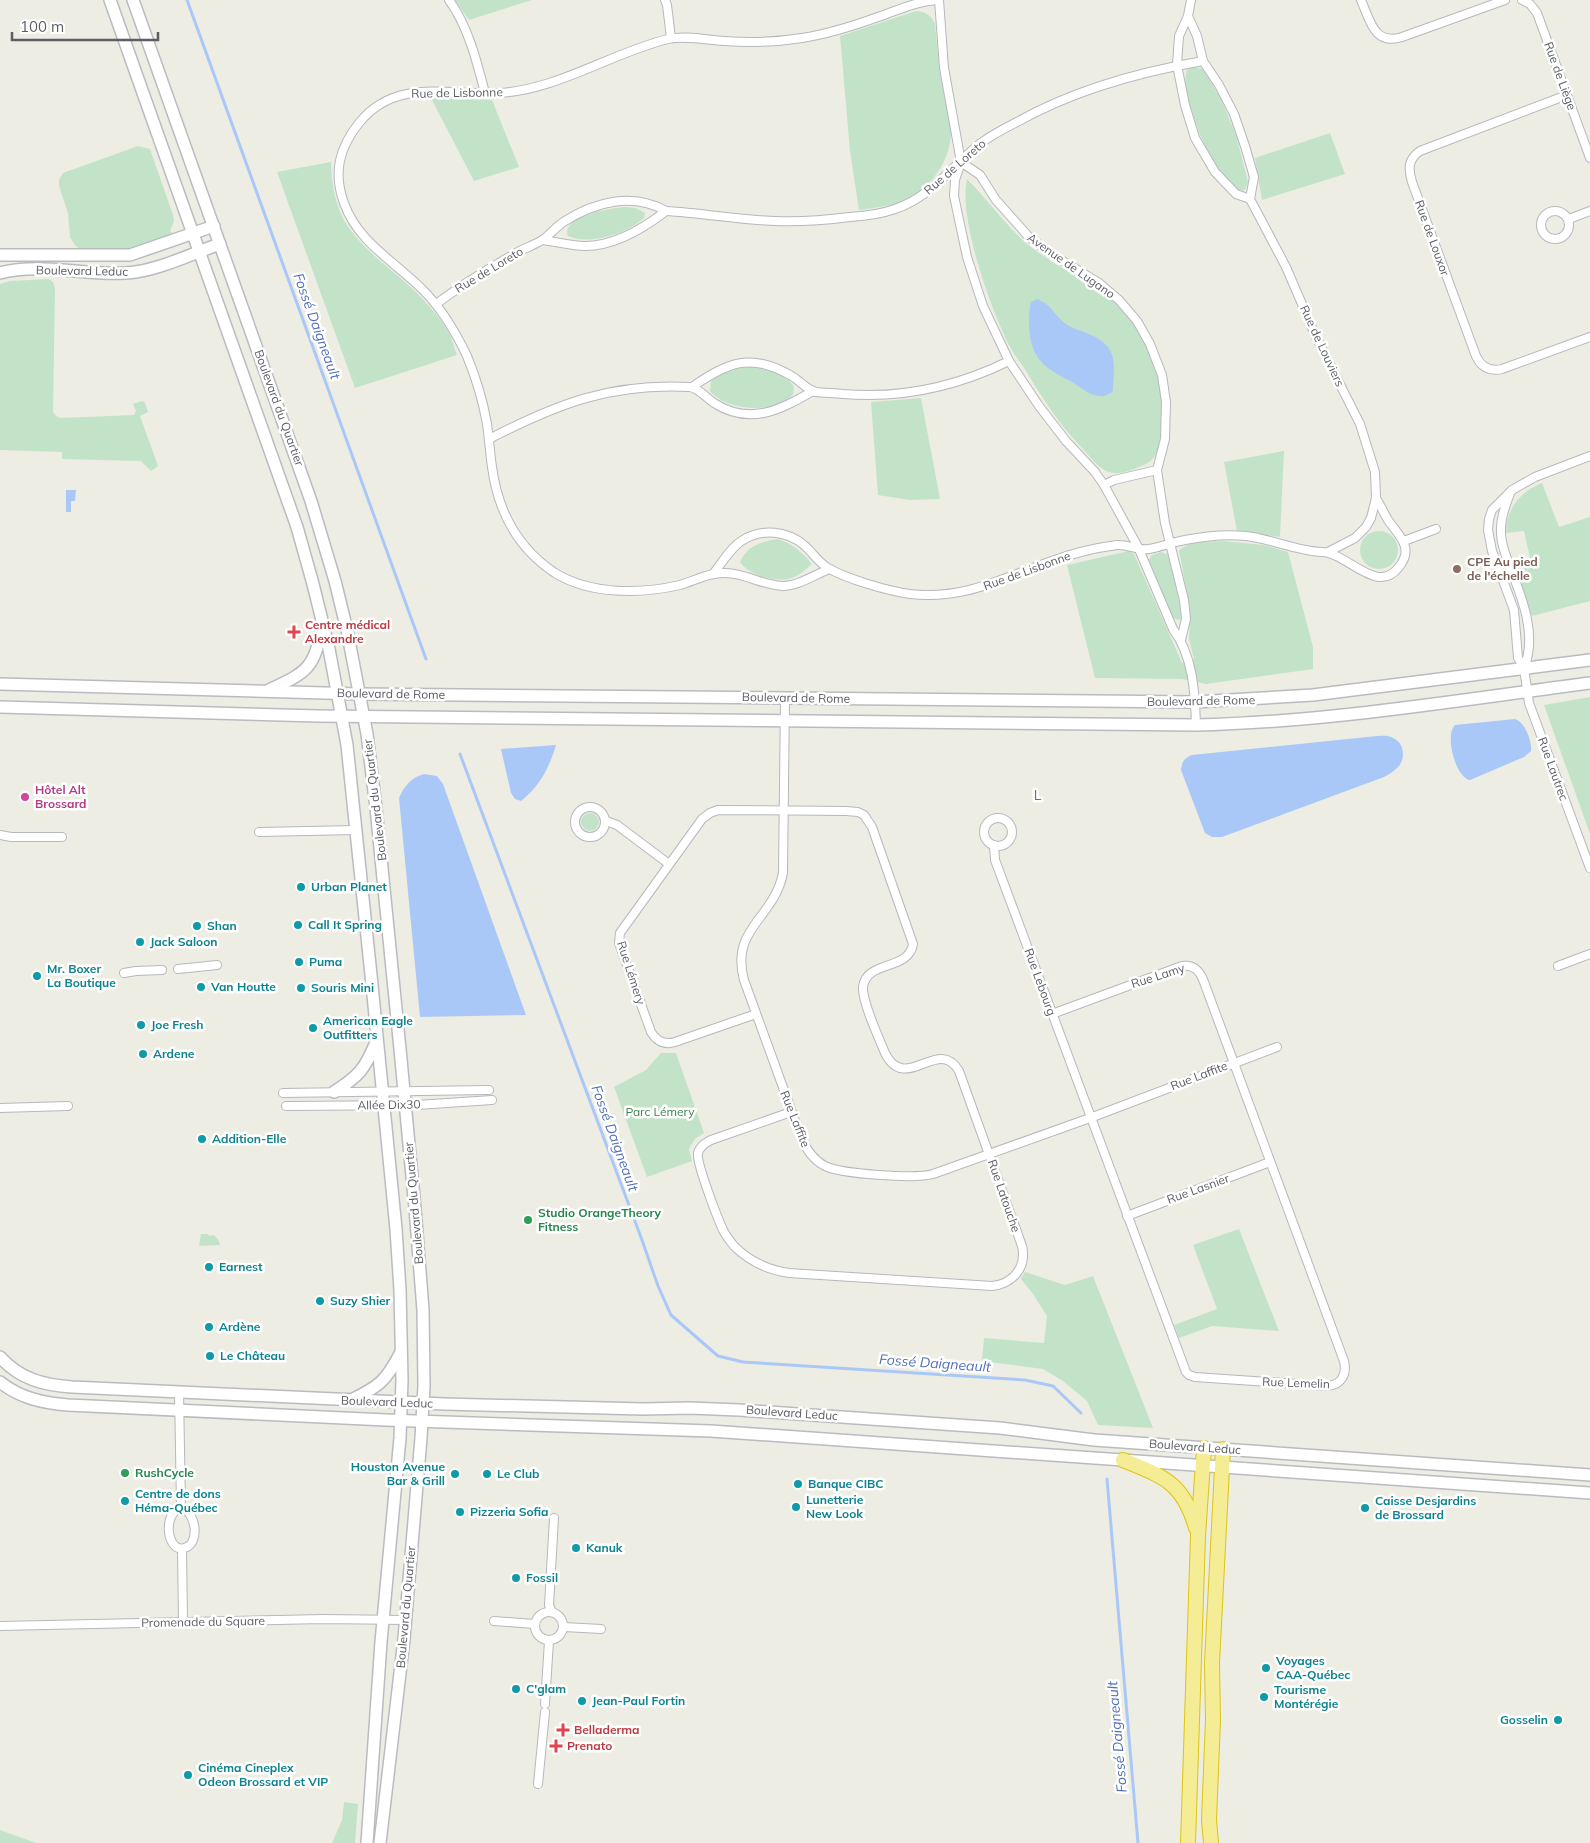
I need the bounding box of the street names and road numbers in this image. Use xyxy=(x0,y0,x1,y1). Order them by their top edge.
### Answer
street label: Rue de Liège xyxy=(1541,40,1580,112)
street label: Rue de Lisbonne xyxy=(411,84,503,101)
street label: Rue de Loreto xyxy=(921,136,989,198)
street label: Rue de Louxor xyxy=(1412,198,1453,278)
street label: Avenue de Lugano xyxy=(1025,230,1118,301)
street label: Rue de Loreto xyxy=(452,243,526,296)
street label: Boulevard Leduc xyxy=(36,262,128,279)
street label: Rue de Louviers xyxy=(1297,303,1348,389)
street label: Boulevard du Quartier xyxy=(251,348,308,469)
street label: Rue de Lisbonne xyxy=(981,548,1073,593)
street label: Boulevard de Rome xyxy=(337,685,445,702)
street label: Boulevard de Rome xyxy=(742,689,850,706)
street label: Boulevard de Rome xyxy=(1147,692,1255,709)
street label: Rue Lautrec xyxy=(1535,735,1572,803)
street label: Boulevard du Quartier xyxy=(360,738,389,862)
street label: Rue Lémery xyxy=(614,939,649,1007)
street label: Rue Lebourg xyxy=(1021,946,1060,1017)
street label: Rue Lamy xyxy=(1129,960,1187,991)
street label: Rue Laffite xyxy=(1168,1058,1230,1093)
street label: Rue Laffite xyxy=(777,1088,814,1149)
street label: Allée Dix30 xyxy=(357,1096,421,1113)
street label: Boulevard du Quartier xyxy=(401,1141,426,1265)
street label: Rue Latouche xyxy=(985,1157,1024,1234)
street label: Rue Lasnier xyxy=(1165,1170,1232,1207)
street label: Rue Lemelin xyxy=(1262,1374,1330,1391)
street label: Boulevard Leduc xyxy=(341,1392,433,1411)
street label: Boulevard Leduc xyxy=(745,1402,839,1423)
street label: Boulevard Leduc xyxy=(1148,1436,1242,1457)
street label: Boulevard du Quartier xyxy=(393,1545,418,1669)
street label: Promenade du Square xyxy=(141,1613,265,1630)

